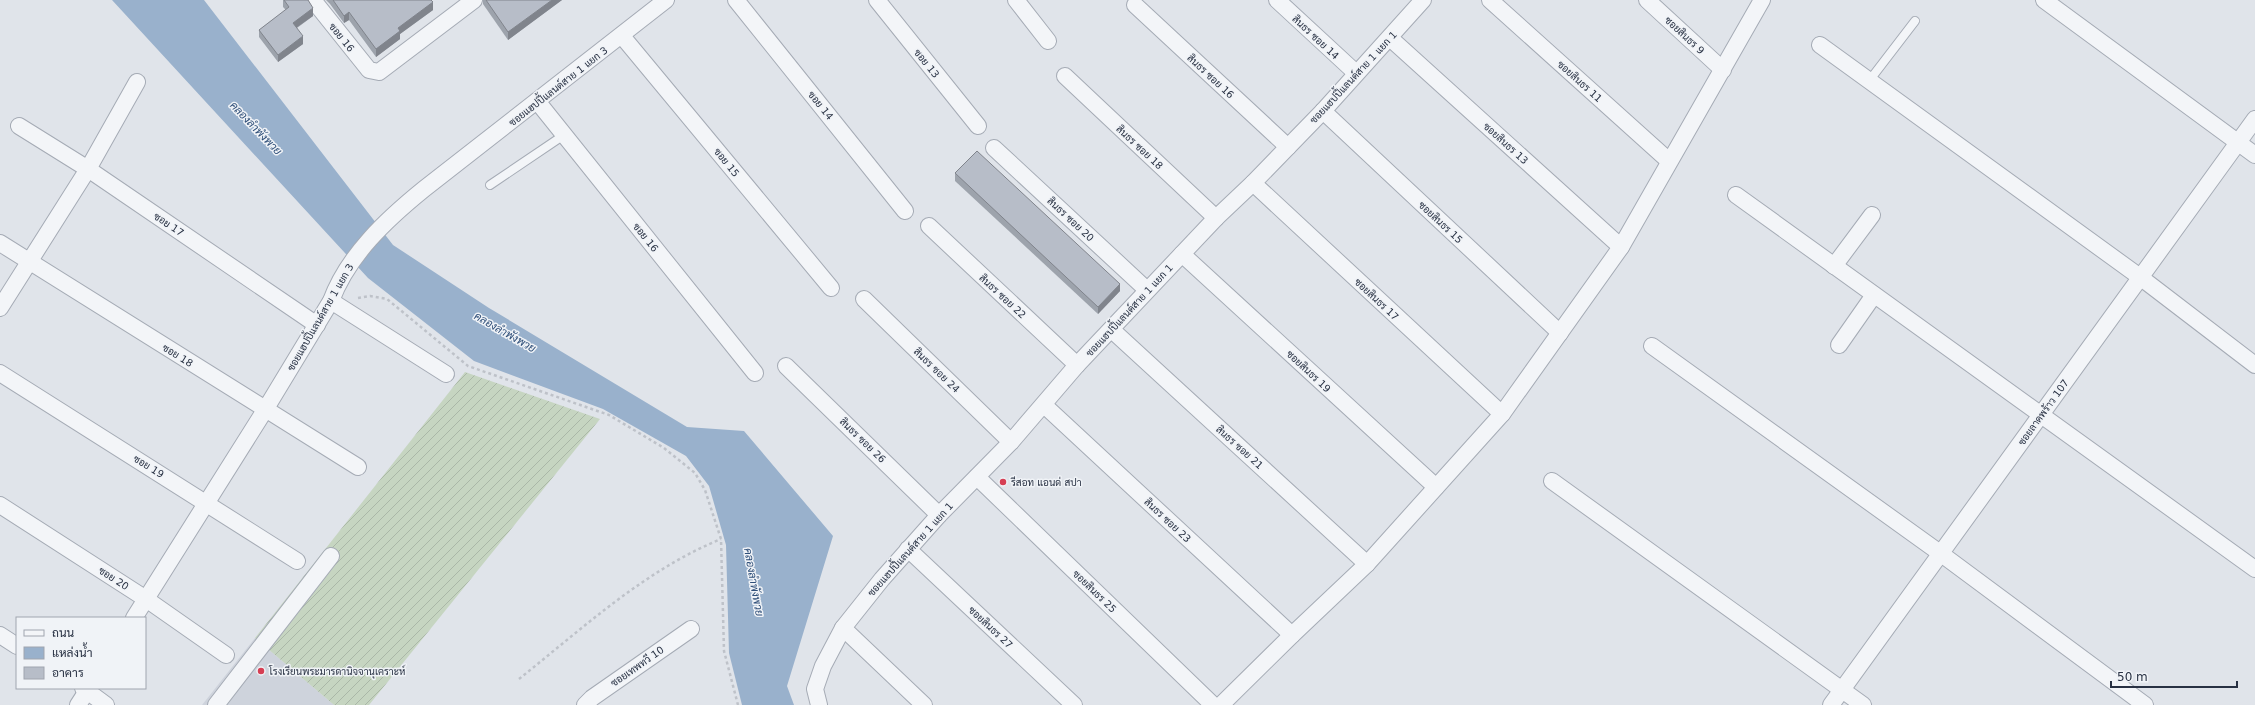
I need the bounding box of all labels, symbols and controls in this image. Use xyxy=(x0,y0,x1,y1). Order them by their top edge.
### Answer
street label: สินธร ซอย 14 xyxy=(1290,13,1341,62)
street label: ซอยสินธร 9 xyxy=(1663,14,1707,56)
street label: ซอย 16 xyxy=(327,21,356,54)
street label: ซอยแฮปปี้แลนด์สาย 1 แยก 1 xyxy=(1305,26,1399,126)
street label: ซอยแฮปปี้แลนด์สาย 1 แยก 3 xyxy=(504,41,610,128)
street label: ซอย 13 xyxy=(912,47,941,80)
street label: สินธร ซอย 16 xyxy=(1185,52,1236,101)
street label: ซอยสินธร 11 xyxy=(1555,59,1604,104)
street label: ซอย 14 xyxy=(806,89,835,122)
water label: คลองลำพังพวย xyxy=(227,98,285,158)
street label: ซอยสินธร 13 xyxy=(1481,121,1530,166)
street label: สินธร ซอย 18 xyxy=(1114,123,1165,172)
street label: ซอย 15 xyxy=(712,146,741,179)
street label: สินธร ซอย 20 xyxy=(1045,195,1096,244)
street label: ซอยสินธร 15 xyxy=(1416,199,1465,246)
street label: ซอย 17 xyxy=(152,210,186,238)
street label: ซอย 16 xyxy=(631,221,660,254)
street label: ซอยแฮปปี้แลนด์สาย 1 แยก 1 xyxy=(1081,259,1175,359)
street label: ซอยแฮปปี้แลนด์สาย 1 แยก 3 xyxy=(282,260,356,373)
street label: สินธร ซอย 22 xyxy=(977,272,1028,321)
street label: ซอยสินธร 17 xyxy=(1352,276,1401,323)
water label: คลองลำพังพวย xyxy=(472,309,539,356)
street label: ซอย 18 xyxy=(161,342,195,369)
street label: สินธร ซอย 24 xyxy=(911,346,962,395)
street label: ซอยสินธร 19 xyxy=(1284,348,1333,395)
street label: ซอยลาดพร้าว 107 xyxy=(2015,377,2071,447)
street label: สินธร ซอย 26 xyxy=(837,416,888,465)
street label: สินธร ซอย 21 xyxy=(1214,423,1265,471)
street label: ซอย 19 xyxy=(132,453,166,480)
place label: รีสอท แอนด่ สปา xyxy=(1010,476,1082,488)
marker: รีสอท แอนด่ สปา xyxy=(998,477,1008,487)
street label: สินธร ซอย 23 xyxy=(1142,496,1193,545)
street label: ซอยแฮปปี้แลนด์สาย 1 แยก 1 xyxy=(862,498,955,598)
water label: คลองลำพังพวย xyxy=(741,547,767,618)
street label: ซอย 20 xyxy=(97,565,131,592)
street label: ซอยสินธร 25 xyxy=(1071,568,1119,615)
street label: ซอยสินธร 27 xyxy=(966,604,1015,651)
legend xyxy=(16,617,146,689)
text: ถนน xyxy=(52,626,75,640)
text: แหล่งน้ำ xyxy=(52,642,92,660)
street label: ซอยเทพทวี 10 xyxy=(608,643,666,689)
scale bar xyxy=(2111,663,2237,689)
place label: โรงเรียนพระมารดานิจจานุเคราะห์ xyxy=(268,664,405,679)
text: อาคาร xyxy=(52,666,84,680)
marker: โรงเรียนพระมารดานิจจานุเคราะห์ xyxy=(256,666,266,676)
text: 50 m xyxy=(2117,670,2148,684)

